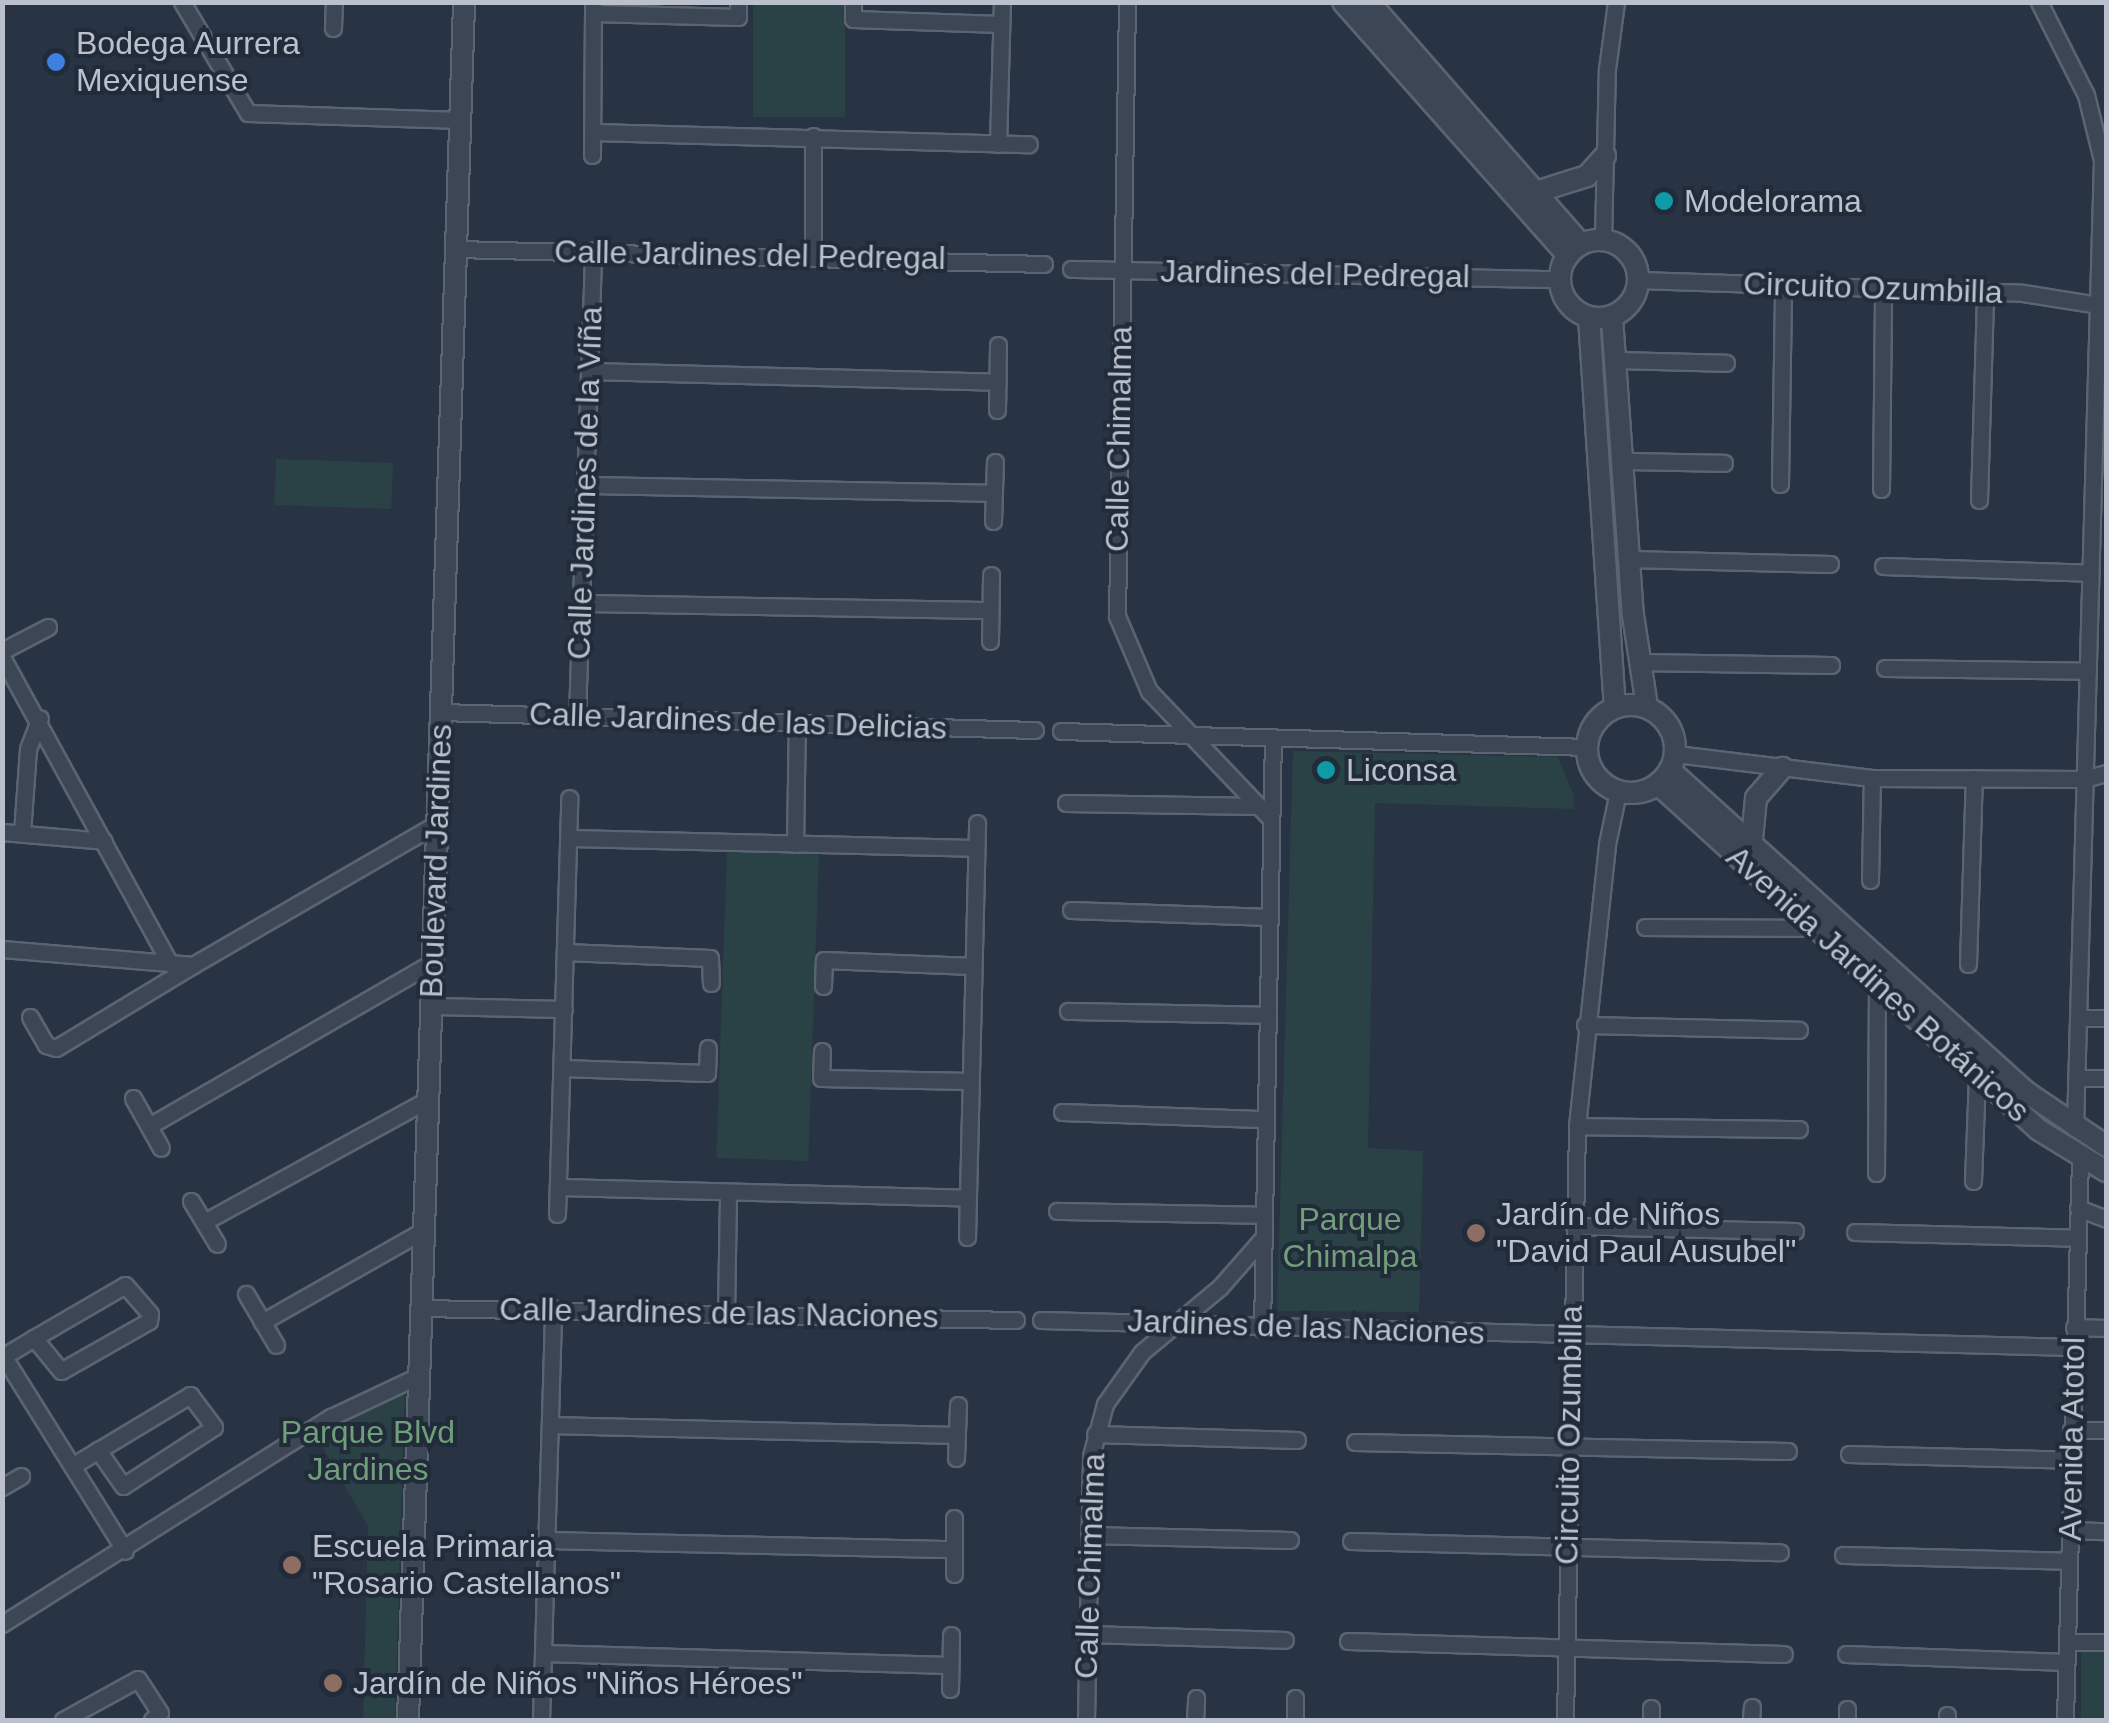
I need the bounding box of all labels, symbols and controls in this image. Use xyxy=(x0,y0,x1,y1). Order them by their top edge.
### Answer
place label: Bodega Aurrera Mexiquense xyxy=(76,25,302,100)
marker: Bodega Aurrera Mexiquense xyxy=(45,51,67,73)
place label: Modelorama xyxy=(1684,182,1862,220)
marker: Modelorama xyxy=(1653,190,1675,212)
street label: Calle Jardines del Pedregal xyxy=(554,232,946,278)
street label: Jardines del Pedregal xyxy=(1160,252,1470,296)
street label: Circuito Ozumbilla xyxy=(1743,264,2003,312)
street label: Calle Jardines de la Viña xyxy=(560,306,610,660)
street label: Calle Chimalma xyxy=(1098,326,1140,552)
street label: Calle Jardines de las Delicias xyxy=(528,695,948,747)
street label: Boulevard Jardines xyxy=(412,723,460,999)
place label: Liconsa xyxy=(1346,751,1456,789)
marker: Liconsa xyxy=(1315,759,1337,781)
street label: Avenida Jardines Botánicos xyxy=(1719,838,2037,1130)
place label: Jardín de Niños "David Paul Ausubel" xyxy=(1496,1196,1798,1271)
park label: Parque Chimalpa xyxy=(1282,1201,1418,1276)
marker: Jardín de Niños "David Paul Ausubel" xyxy=(1465,1222,1487,1244)
street label: Calle Jardines de las Naciones xyxy=(499,1290,939,1336)
street label: Jardines de las Naciones xyxy=(1127,1302,1485,1352)
street label: Circuito Ozumbilla xyxy=(1548,1305,1590,1565)
street label: Avenida Atotol xyxy=(2051,1336,2093,1542)
park label: Parque Blvd Jardines xyxy=(281,1414,455,1489)
street label: Calle Chimalma xyxy=(1067,1452,1113,1680)
place label: Escuela Primaria "Rosario Castellanos" xyxy=(312,1528,621,1603)
marker: Escuela Primaria "Rosario Castellanos" xyxy=(281,1554,303,1576)
place label: Jardín de Niños "Niños Héroes" xyxy=(353,1664,803,1702)
marker: Jardín de Niños "Niños Héroes" xyxy=(322,1672,344,1694)

